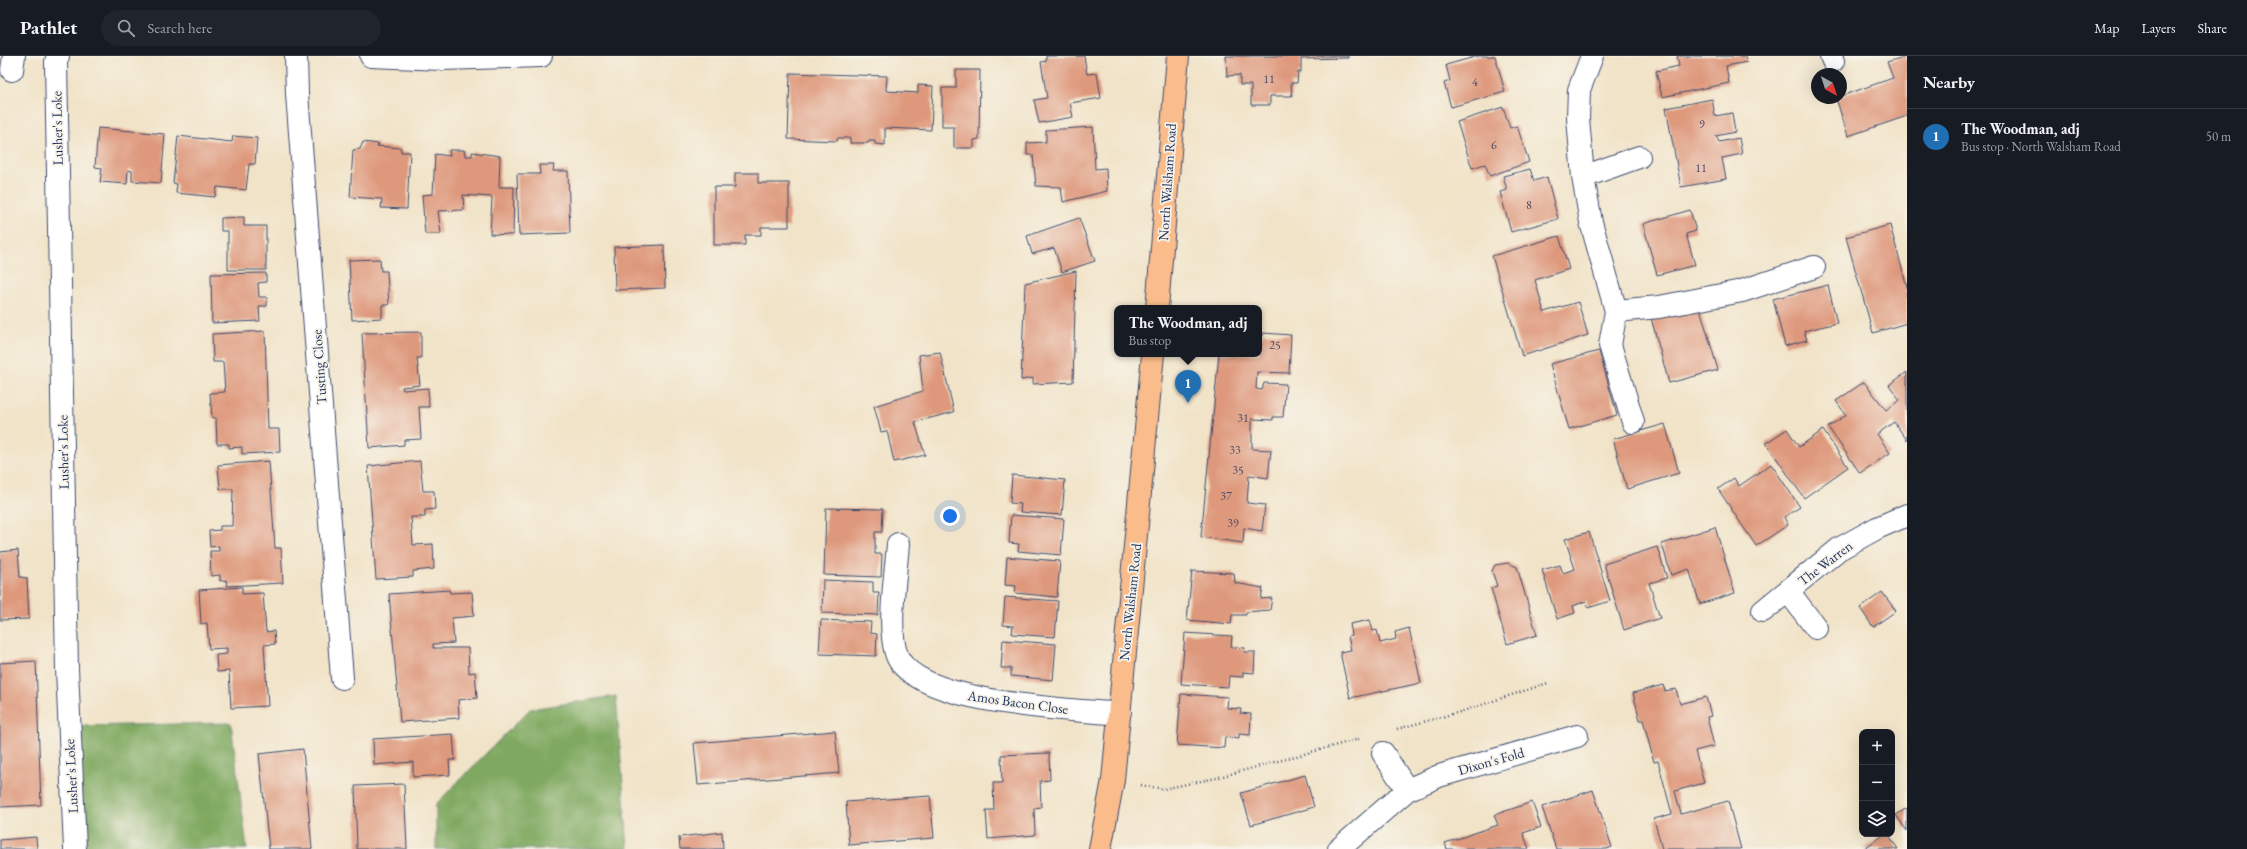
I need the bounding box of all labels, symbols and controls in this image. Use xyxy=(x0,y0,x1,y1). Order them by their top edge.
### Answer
search box xyxy=(101,10,381,46)
text: Pathlet xyxy=(20,15,77,40)
icon: search xyxy=(115,17,137,39)
text: Search here xyxy=(147,18,212,37)
text: Map xyxy=(2094,19,2119,37)
text: Layers xyxy=(2141,19,2176,37)
text: Share xyxy=(2198,19,2227,37)
north arrow xyxy=(1811,68,1847,104)
house number: 11 xyxy=(1263,71,1275,87)
text: Nearby xyxy=(1923,71,1975,93)
house number: 4 xyxy=(1472,74,1478,90)
street label: Lusher's Loke xyxy=(47,90,67,165)
house number: 9 xyxy=(1699,116,1705,132)
text: The Woodman, adj xyxy=(1961,119,2080,138)
street label: North Walsham Road xyxy=(1154,122,1180,241)
text: 1 xyxy=(1933,128,1939,145)
text: 50 m xyxy=(2206,128,2231,145)
house number: 6 xyxy=(1491,137,1497,153)
text: Bus stop · North Walsham Road xyxy=(1961,138,2121,155)
house number: 11 xyxy=(1695,160,1707,176)
house number: 8 xyxy=(1526,197,1532,213)
popup xyxy=(1114,305,1262,357)
text: The Woodman, adj xyxy=(1129,313,1247,332)
street label: Tusting Close xyxy=(307,328,331,405)
text: Bus stop xyxy=(1129,332,1171,349)
house number: 25 xyxy=(1269,337,1281,353)
pin: 1 xyxy=(1175,370,1201,403)
house number: 31 xyxy=(1237,410,1249,426)
street label: Lusher's Loke xyxy=(53,414,73,489)
house number: 33 xyxy=(1229,442,1241,458)
house number: 35 xyxy=(1232,462,1244,478)
house number: 37 xyxy=(1220,488,1232,504)
your location xyxy=(940,506,960,526)
house number: 39 xyxy=(1227,515,1239,531)
street label: The Warren xyxy=(1794,536,1856,589)
street label: North Walsham Road xyxy=(1115,542,1145,662)
street label: Amos Bacon Close xyxy=(966,686,1070,718)
map controls xyxy=(1859,729,1895,837)
button: + xyxy=(1859,729,1895,765)
street label: Lusher's Loke xyxy=(60,738,82,814)
street label: Dixon's Fold xyxy=(1456,743,1527,779)
button: − xyxy=(1859,765,1895,801)
button: layers xyxy=(1859,801,1895,837)

